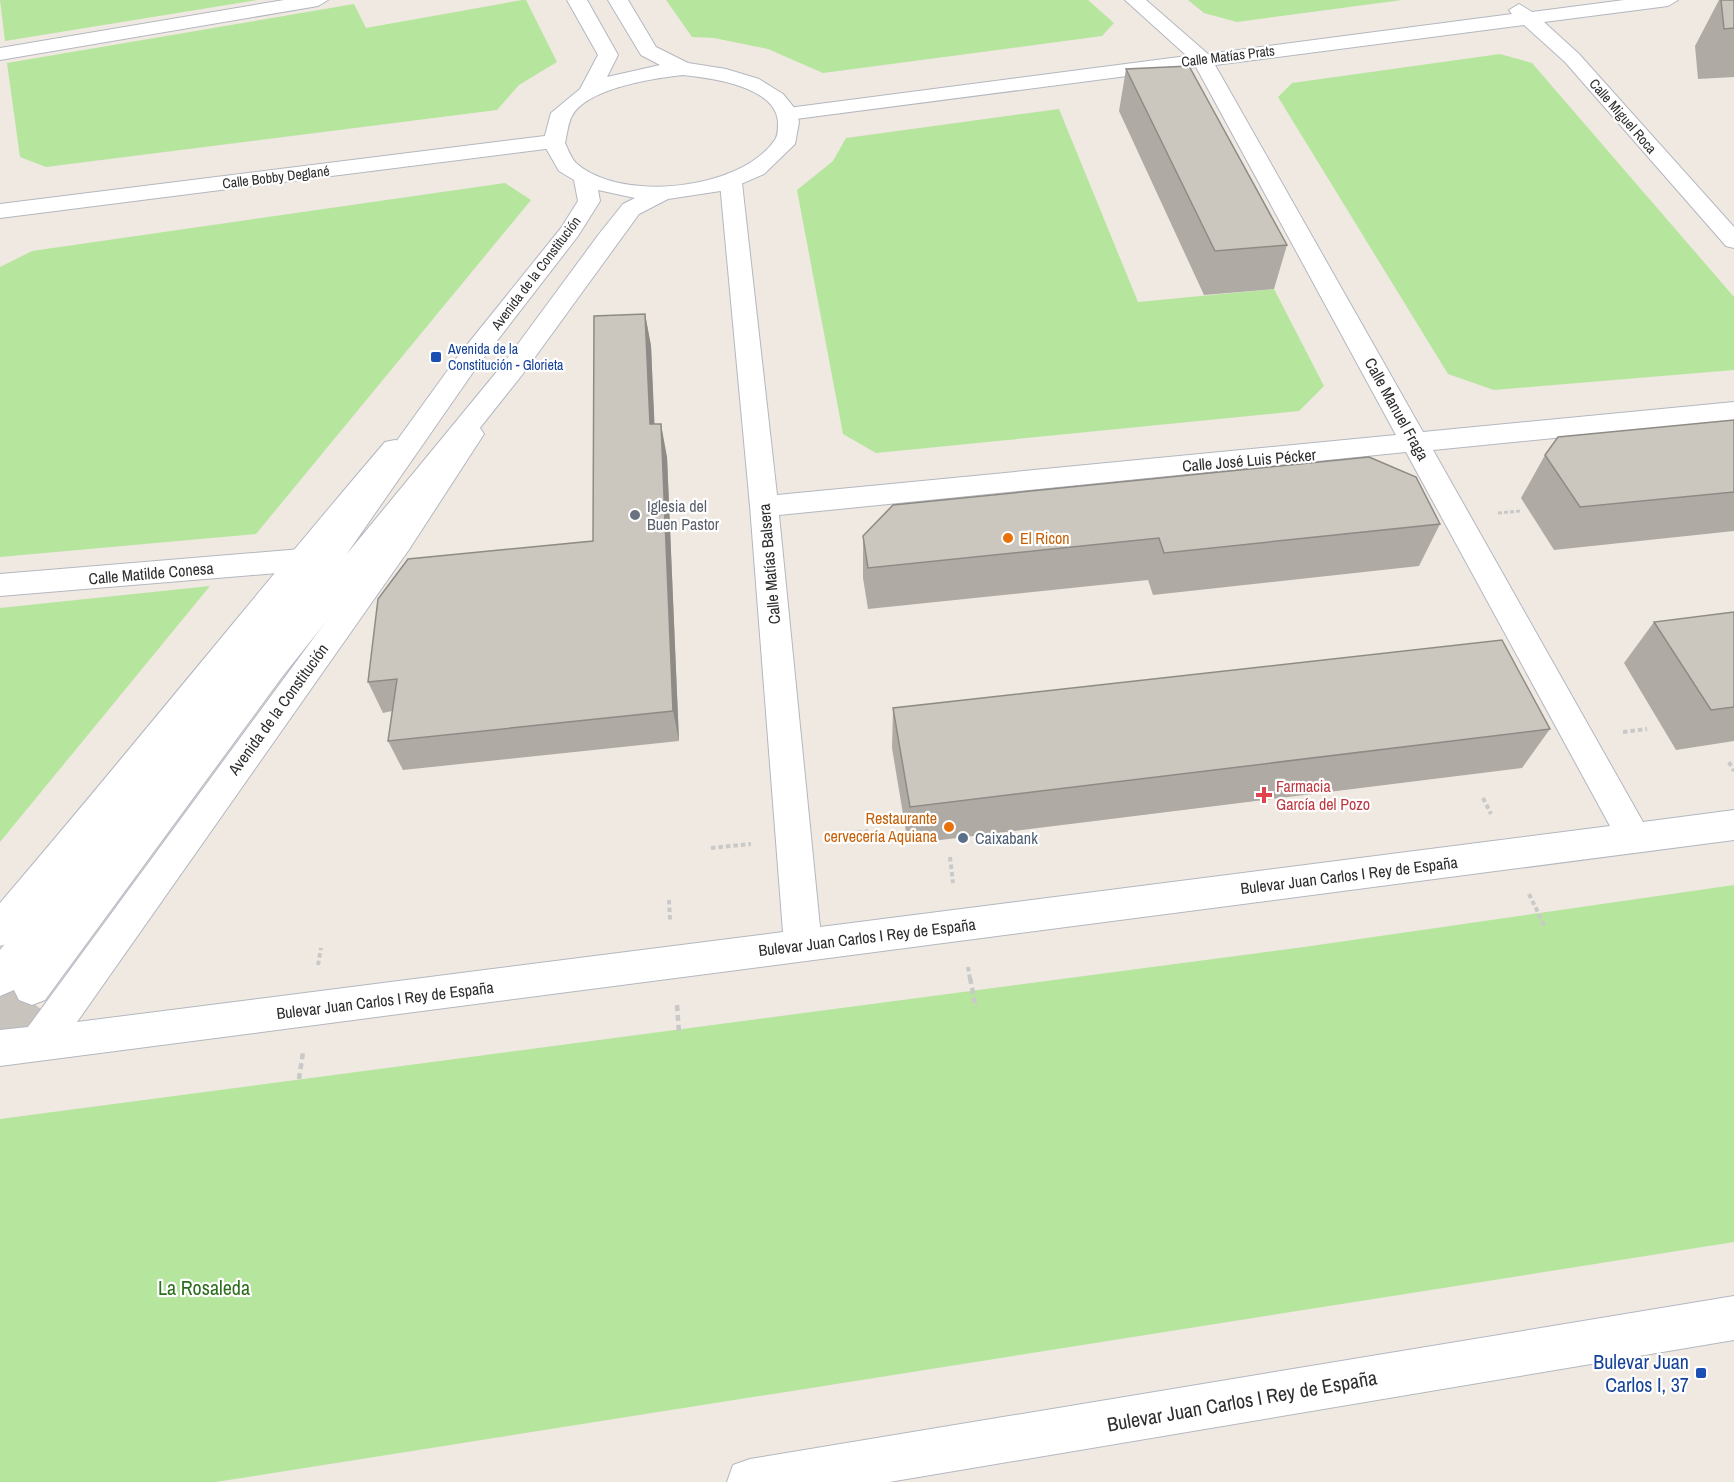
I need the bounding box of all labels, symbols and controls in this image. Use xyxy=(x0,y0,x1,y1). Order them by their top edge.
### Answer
street label: Calle Matías Prats xyxy=(1180,41,1276,71)
street label: Calle Miguel Roca xyxy=(1585,75,1661,158)
street label: Calle Bobby Deglané xyxy=(221,161,331,193)
street label: Avenida de la Constitución xyxy=(487,213,585,334)
place label: Avenida de la Constitución - Glorieta xyxy=(447,340,564,374)
marker: Avenida de la Constitución - Glorieta xyxy=(429,350,443,364)
street label: Calle Manuel Fraga xyxy=(1360,354,1435,465)
street label: Calle José Luis Pécker xyxy=(1181,443,1317,477)
place label: Iglesia del Buen Pastor xyxy=(647,495,720,535)
street label: Calle Matías Balsera xyxy=(753,502,785,625)
marker: Iglesia del Buen Pastor xyxy=(628,508,642,522)
place label: El Ricon xyxy=(1020,527,1070,549)
marker: El Ricon xyxy=(1001,531,1015,545)
street label: Calle Matilde Conesa xyxy=(88,557,215,589)
street label: Avenida de la Constitución xyxy=(222,639,333,780)
place label: Farmacia García del Pozo xyxy=(1276,775,1370,815)
marker: Farmacia García del Pozo xyxy=(1257,788,1271,802)
place label: Restaurante cervecería Aquiana xyxy=(824,807,938,847)
marker: Restaurante cervecería Aquiana xyxy=(942,820,956,834)
place label: Caixabank xyxy=(975,827,1038,849)
marker: Caixabank xyxy=(956,831,970,845)
street label: Bulevar Juan Carlos I Rey de España xyxy=(1239,851,1460,899)
street label: Bulevar Juan Carlos I Rey de España xyxy=(757,913,978,961)
street label: Bulevar Juan Carlos I Rey de España xyxy=(275,976,496,1024)
park label: La Rosaleda xyxy=(158,1274,250,1301)
place label: Bulevar Juan Carlos I, 37 xyxy=(1593,1348,1689,1398)
street label: Bulevar Juan Carlos I Rey de España xyxy=(1105,1363,1379,1438)
marker: Bulevar Juan Carlos I, 37 xyxy=(1694,1366,1708,1380)

